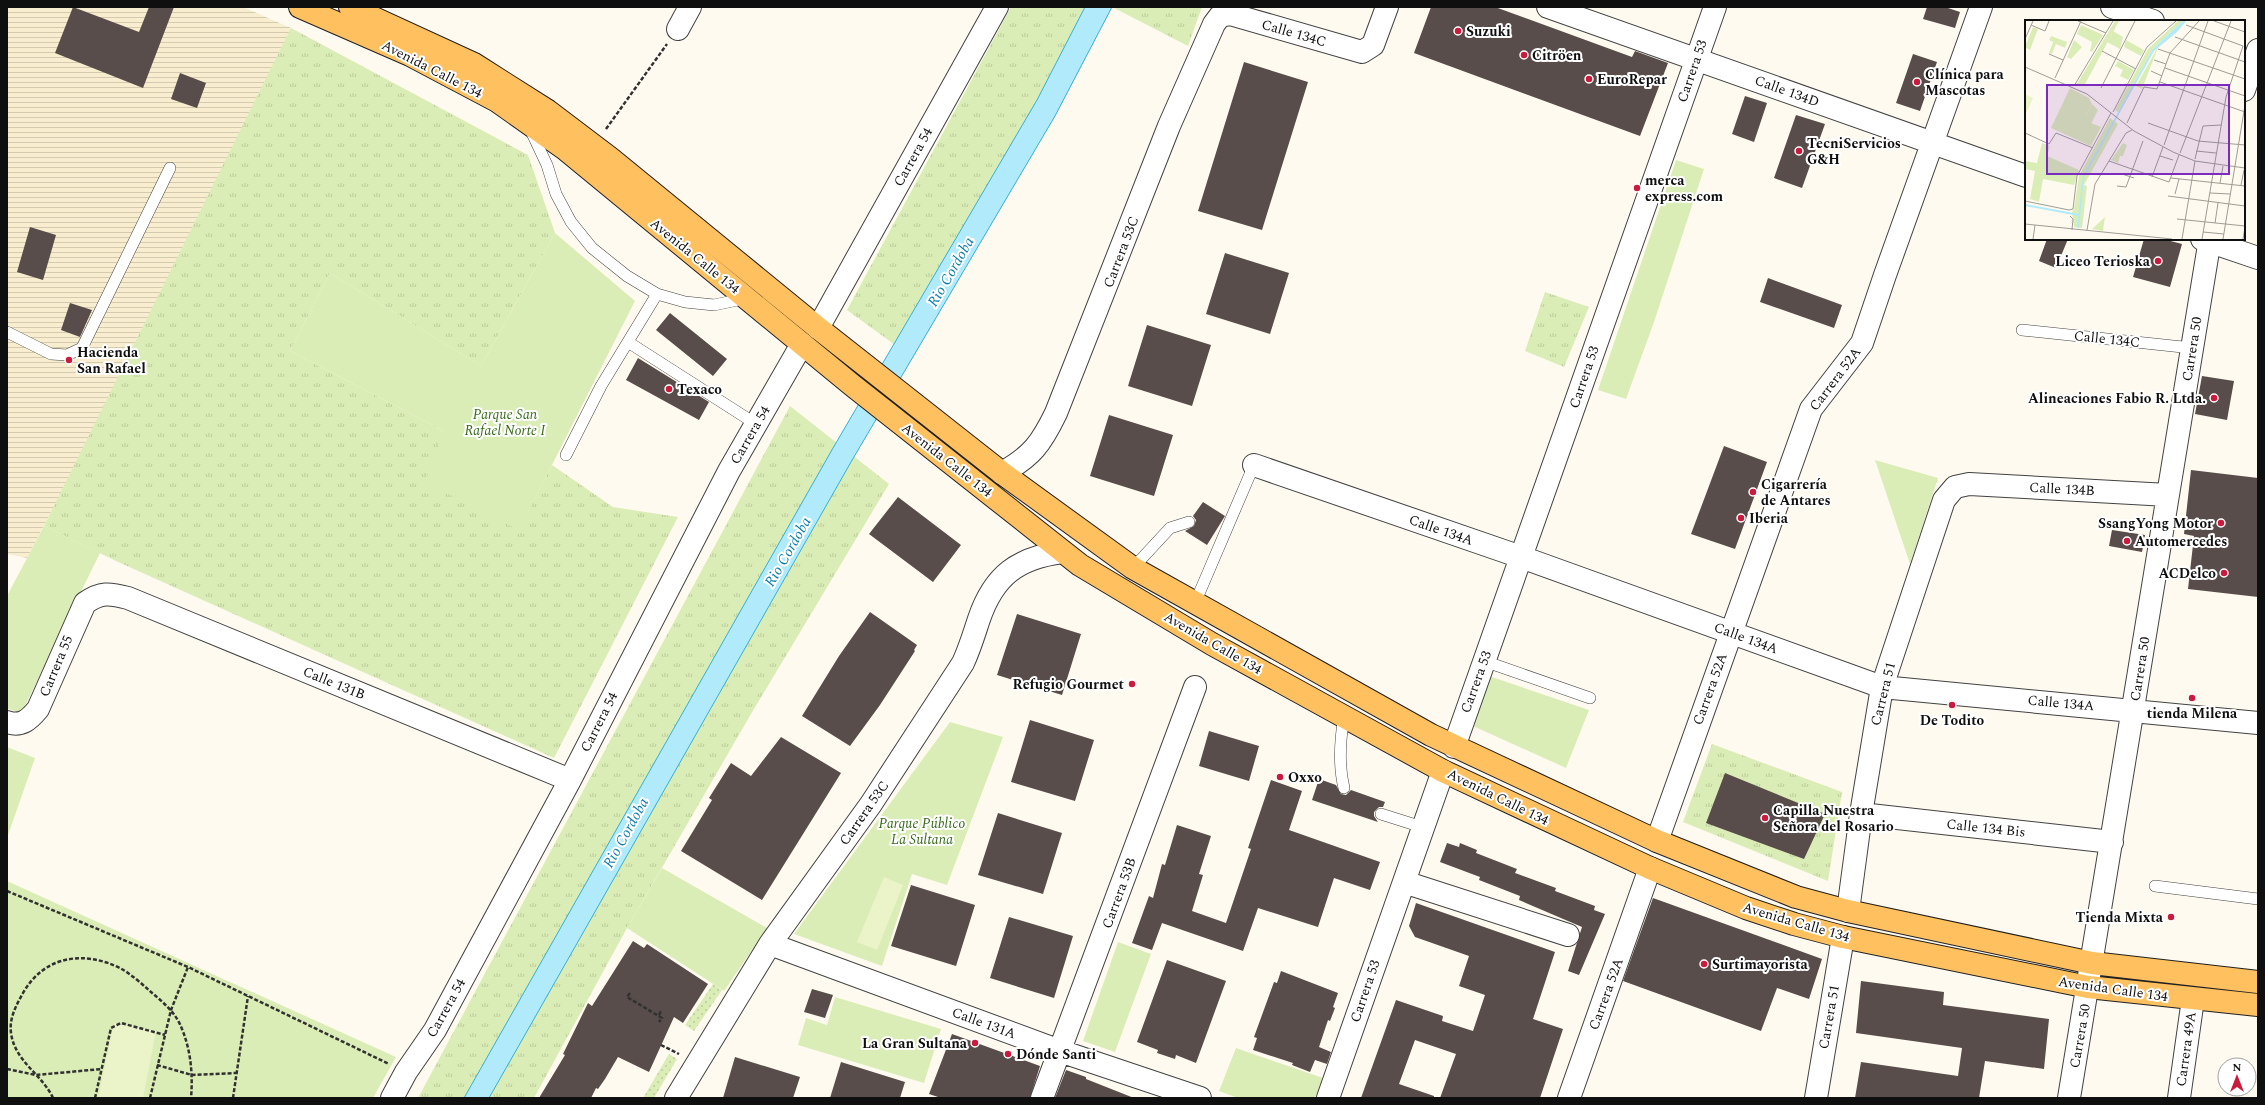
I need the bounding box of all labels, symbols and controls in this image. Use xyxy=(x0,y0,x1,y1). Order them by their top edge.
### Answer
street label: Calle 134C xyxy=(1259,14,1329,52)
inset map xyxy=(2025,20,2245,240)
place label: Suzuki xyxy=(1466,21,1511,42)
marker: Suzuki xyxy=(1453,26,1463,36)
street label: Avenida Calle 134 xyxy=(378,35,486,103)
street label: Carrera 53 xyxy=(1671,37,1713,105)
place label: Citröen xyxy=(1532,45,1582,66)
marker: Citröen xyxy=(1519,50,1529,60)
place label: Clínica para Mascotas xyxy=(1925,64,2004,101)
place label: EuroRepar xyxy=(1597,69,1667,90)
street label: Calle 134D xyxy=(1752,70,1822,112)
marker: EuroRepar xyxy=(1584,74,1594,84)
marker: Clínica para Mascotas xyxy=(1912,77,1922,87)
street label: Carrera 54 xyxy=(888,124,938,190)
place label: TecniServicios G&H xyxy=(1807,133,1901,170)
marker: TecniServicios G&H xyxy=(1794,146,1804,156)
place label: merca express.com xyxy=(1645,170,1724,207)
marker: merca express.com xyxy=(1632,183,1642,193)
street label: Avenida Calle 134 xyxy=(645,213,745,299)
street label: Carrera 53C xyxy=(1098,213,1144,291)
water label: Rio Cordoba xyxy=(922,232,981,311)
place label: Liceo Terioska xyxy=(2055,251,2151,272)
marker: Liceo Terioska xyxy=(2153,256,2163,266)
street label: Carrera 50 xyxy=(2177,315,2207,383)
street label: Calle 134C xyxy=(2073,325,2141,353)
place label: Hacienda San Rafael xyxy=(77,342,146,379)
street label: Carrera 52A xyxy=(1804,342,1866,415)
street label: Carrera 53 xyxy=(1563,343,1605,411)
marker: Hacienda San Rafael xyxy=(64,355,74,365)
place label: Texaco xyxy=(677,379,722,400)
marker: Texaco xyxy=(664,384,674,394)
place label: Alineaciones Fabio R. Ltda. xyxy=(2028,388,2206,409)
marker: Alineaciones Fabio R. Ltda. xyxy=(2209,393,2219,403)
street label: Carrera 54 xyxy=(725,402,775,468)
park label: Parque San Rafael Norte I xyxy=(464,404,546,441)
street label: Avenida Calle 134 xyxy=(897,418,997,502)
place label: Cigarrería de Antares xyxy=(1761,474,1831,511)
street label: Calle 134B xyxy=(2029,477,2095,501)
marker: Cigarrería de Antares xyxy=(1748,487,1758,497)
place label: Iberia xyxy=(1749,508,1789,529)
street label: Calle 134A xyxy=(1406,509,1477,551)
water label: Rio Cordoba xyxy=(759,512,818,591)
marker: Iberia xyxy=(1736,513,1746,523)
place label: SsangYong Motor xyxy=(2098,513,2213,534)
marker: SsangYong Motor xyxy=(2216,518,2226,528)
place label: Automercedes xyxy=(2135,531,2227,552)
marker: Automercedes xyxy=(2122,536,2132,546)
place label: ACDelco xyxy=(2158,563,2216,584)
marker: ACDelco xyxy=(2219,568,2229,578)
street label: Avenida Calle 134 xyxy=(1160,606,1266,680)
street label: Calle 134A xyxy=(1711,617,1782,659)
street label: Carrera 55 xyxy=(34,632,78,700)
street label: Carrera 50 xyxy=(2125,635,2155,703)
street label: Carrera 53 xyxy=(1455,648,1497,716)
street label: Carrera 52A xyxy=(1687,649,1733,728)
street label: Carrera 51 xyxy=(1865,660,1901,728)
street label: Calle 131B xyxy=(300,661,368,705)
place label: Refugio Gourmet xyxy=(1013,674,1125,695)
marker: Refugio Gourmet xyxy=(1127,679,1137,689)
street label: Carrera 54 xyxy=(575,688,623,756)
street label: Calle 134A xyxy=(2027,690,2096,716)
marker: tienda Milena xyxy=(2187,693,2197,703)
marker: De Todito xyxy=(1947,700,1957,710)
place label: tienda Milena xyxy=(2147,703,2238,724)
place label: De Todito xyxy=(1920,710,1985,731)
street label: Avenida Calle 134 xyxy=(1444,763,1552,831)
place label: Oxxo xyxy=(1288,767,1322,788)
marker: Oxxo xyxy=(1275,772,1285,782)
street label: Carrera 53C xyxy=(834,776,894,850)
water label: Rio Cordoba xyxy=(597,793,655,872)
place label: Capilla Nuestra Señora del Rosario xyxy=(1773,800,1894,837)
park label: Parque Público La Sultana xyxy=(879,813,965,850)
marker: Capilla Nuestra Señora del Rosario xyxy=(1760,813,1770,823)
street label: Calle 134 Bis xyxy=(1945,813,2027,843)
street label: Carrera 53B xyxy=(1096,855,1142,931)
street label: Avenida Calle 134 xyxy=(1740,897,1852,947)
place label: Tienda Mixta xyxy=(2075,907,2164,928)
marker: Tienda Mixta xyxy=(2166,912,2176,922)
street label: Carrera 52A xyxy=(1583,954,1629,1033)
place label: Surtimayorista xyxy=(1712,954,1809,975)
street label: Carrera 53 xyxy=(1344,957,1386,1025)
marker: Surtimayorista xyxy=(1699,959,1709,969)
street label: Avenida Calle 134 xyxy=(2057,971,2169,1007)
street label: Carrera 54 xyxy=(421,975,471,1041)
street label: Carrera 51 xyxy=(1813,983,1845,1051)
street label: Calle 131A xyxy=(949,1002,1020,1044)
street label: Carrera 50 xyxy=(2064,1002,2096,1070)
street label: Carrera 49A xyxy=(2170,1010,2202,1088)
place label: La Gran Sultana xyxy=(862,1033,968,1054)
marker: La Gran Sultana xyxy=(970,1038,980,1048)
place label: Dónde Santi xyxy=(1016,1044,1097,1065)
marker: Dónde Santi xyxy=(1003,1049,1013,1059)
north arrow xyxy=(2217,1057,2257,1097)
text: N xyxy=(2233,1059,2242,1076)

